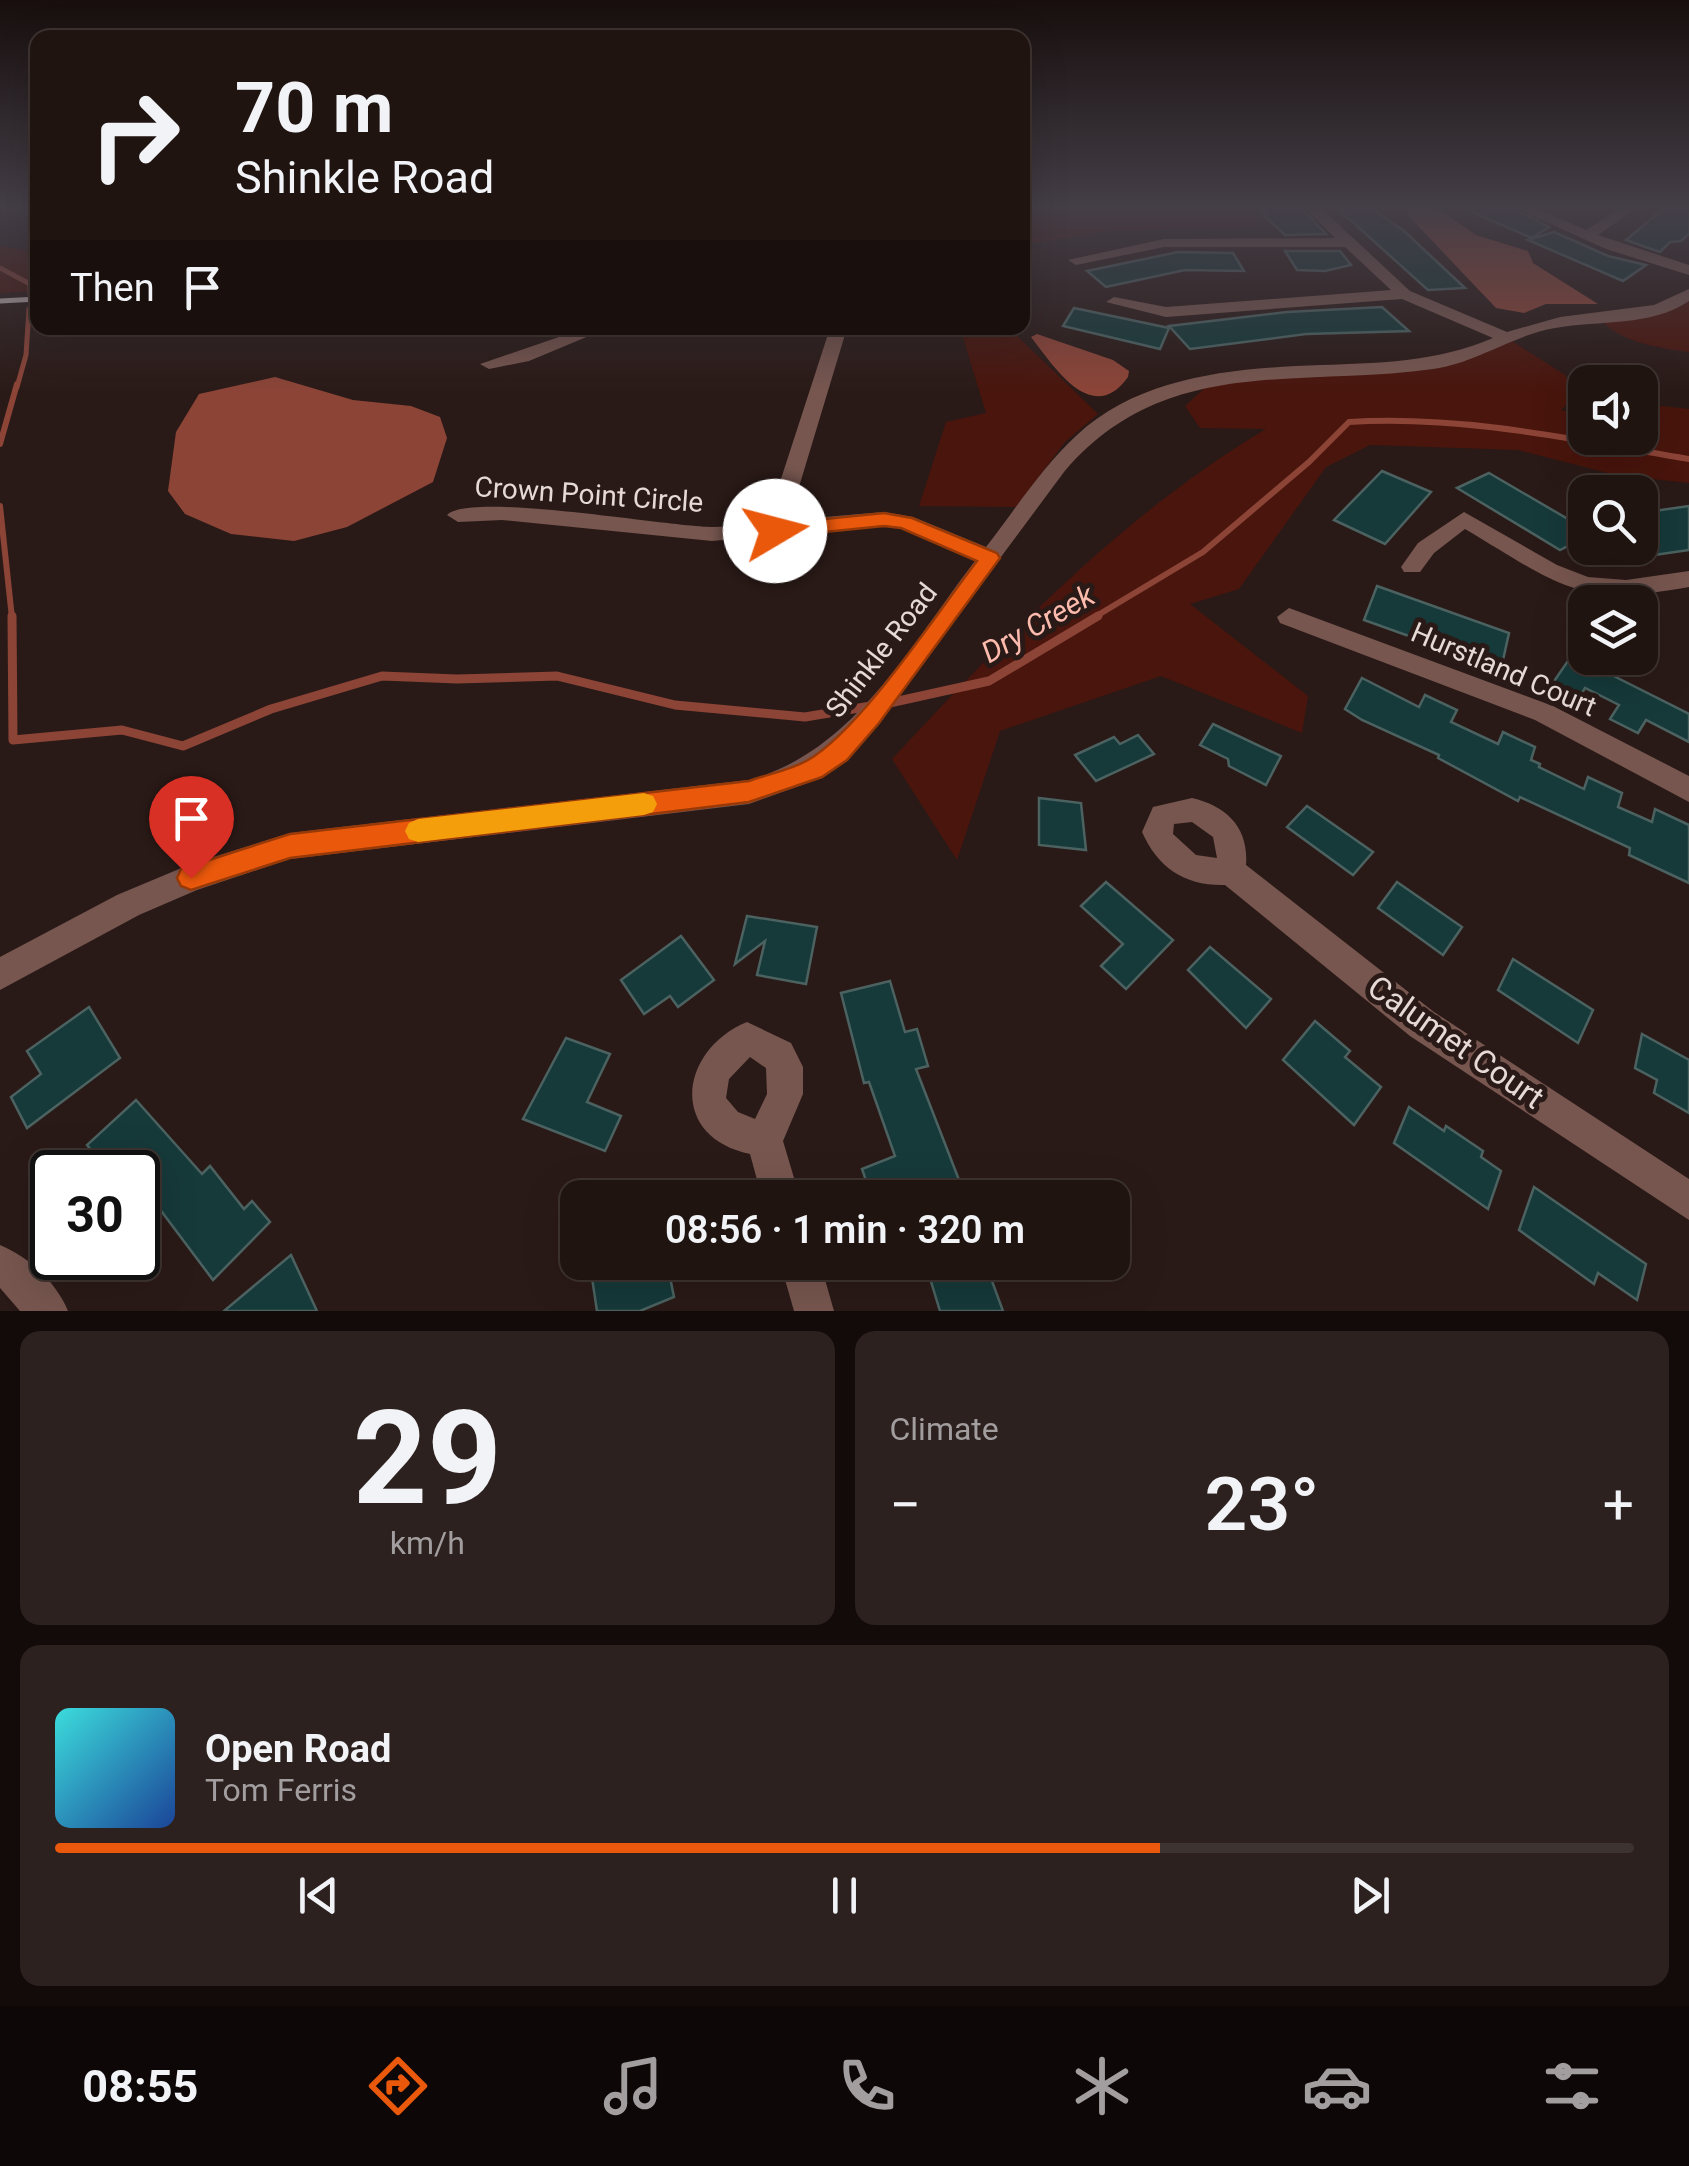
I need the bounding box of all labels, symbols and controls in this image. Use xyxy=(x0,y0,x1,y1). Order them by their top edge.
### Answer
text: 70 m xyxy=(235,67,393,149)
icon: right xyxy=(70,70,200,200)
text: Shinkle Road xyxy=(235,151,494,204)
icon: arrive xyxy=(175,260,230,315)
text: Then xyxy=(70,266,155,310)
map controls xyxy=(1568,365,1658,675)
button: sound xyxy=(1568,365,1658,455)
street label: Crown Point Circle xyxy=(473,470,704,519)
button: search xyxy=(1568,475,1658,565)
position arrow xyxy=(723,479,827,583)
street label: Shinkle Road xyxy=(819,577,944,724)
water label: Dry Creek xyxy=(975,577,1101,670)
button: layers xyxy=(1568,585,1658,675)
street label: Hurstland Court xyxy=(1406,616,1601,723)
pin xyxy=(149,776,234,879)
icon: arrive xyxy=(164,791,219,846)
street label: Calumet Court xyxy=(1361,967,1551,1117)
speed limit sign: 30 xyxy=(30,1150,160,1280)
text: 08:56 · 1 min · 320 m xyxy=(665,1208,1025,1252)
text: 29 xyxy=(353,1382,502,1535)
text: Climate xyxy=(890,1410,999,1448)
text: 23° xyxy=(1205,1460,1319,1548)
text: − xyxy=(890,1473,921,1537)
text: + xyxy=(1603,1473,1634,1537)
text: km/h xyxy=(390,1524,465,1562)
text: Open Road xyxy=(205,1727,391,1771)
text: Tom Ferris xyxy=(205,1771,357,1809)
icon: previous xyxy=(291,1868,346,1923)
icon: pause xyxy=(817,1868,872,1923)
icon: next xyxy=(1343,1868,1398,1923)
icon: directions xyxy=(363,2051,433,2121)
icon: music xyxy=(598,2051,668,2121)
icon: phone xyxy=(832,2051,902,2121)
icon: climate xyxy=(1067,2051,1137,2121)
icon: car xyxy=(1302,2051,1372,2121)
icon: filters xyxy=(1537,2051,1607,2121)
text: 08:55 xyxy=(82,2060,198,2113)

